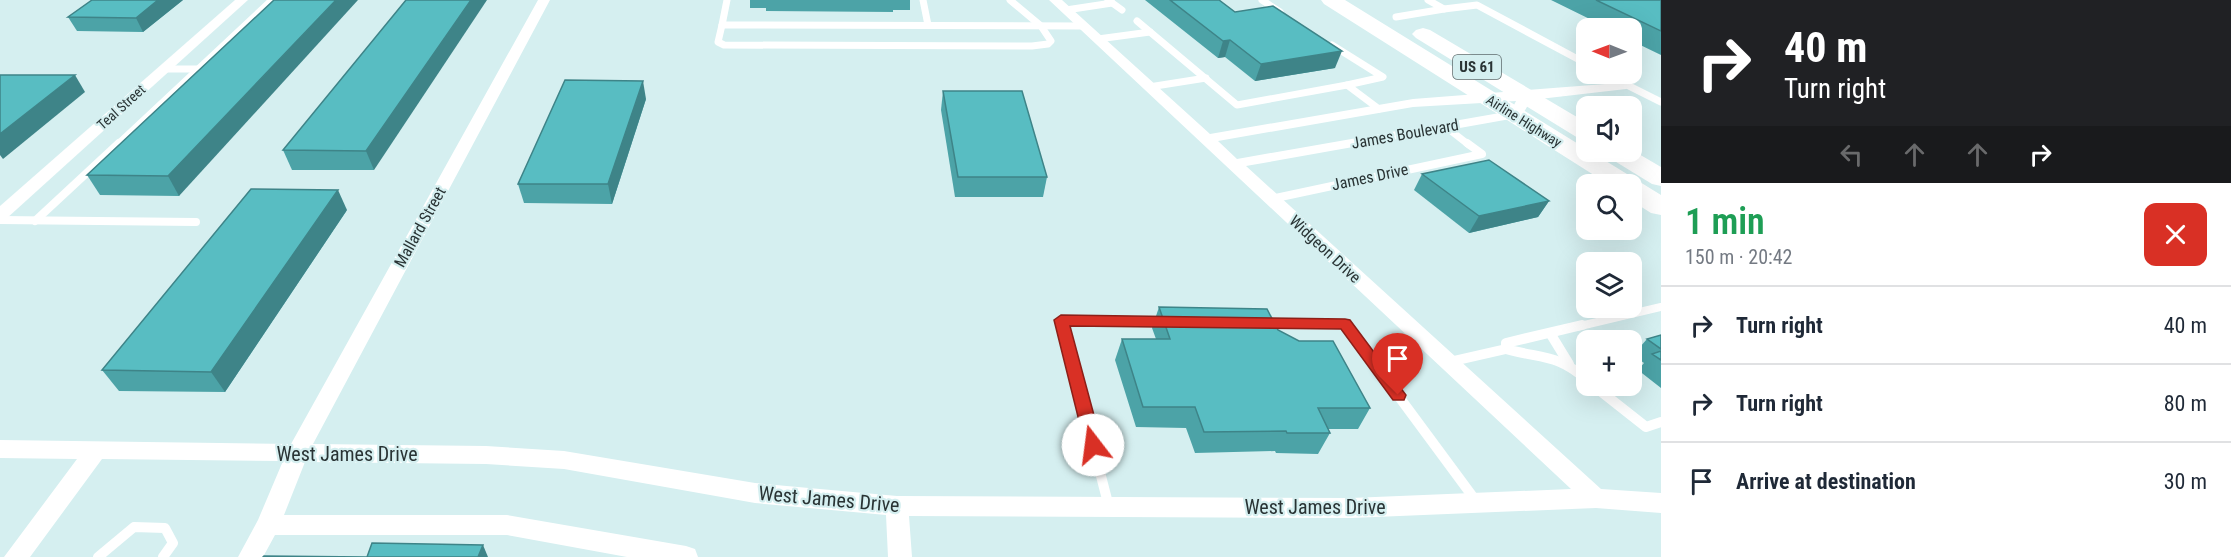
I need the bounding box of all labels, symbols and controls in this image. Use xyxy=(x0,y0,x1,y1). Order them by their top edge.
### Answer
north arrow xyxy=(1576,18,1642,84)
map controls xyxy=(1576,18,1642,396)
text: 40 m xyxy=(1784,23,1867,72)
icon: right xyxy=(1685,24,1763,102)
road number: US 61 xyxy=(1453,55,1501,79)
text: Turn right xyxy=(1784,73,1886,105)
street label: Teal Street xyxy=(94,81,148,133)
street label: Airline Highway xyxy=(1483,92,1565,151)
button: sound xyxy=(1576,96,1642,162)
street label: James Boulevard xyxy=(1350,115,1460,153)
icon: left xyxy=(1835,138,1868,171)
icon: ahead xyxy=(1898,138,1931,171)
icon: ahead xyxy=(1961,138,1994,171)
icon: right xyxy=(2024,138,2057,171)
street label: James Drive xyxy=(1330,160,1410,194)
button: search xyxy=(1576,174,1642,240)
street label: Mallard Street xyxy=(390,183,450,270)
text: 1 min xyxy=(1685,201,1765,243)
button: close xyxy=(2144,203,2207,266)
street label: Widgeon Drive xyxy=(1285,211,1365,287)
text: 150 m · 20:42 xyxy=(1685,245,1792,269)
button: layers xyxy=(1576,252,1642,318)
icon: right xyxy=(1685,309,1718,342)
text: Turn right xyxy=(1736,313,1823,338)
text: 40 m xyxy=(2164,313,2207,338)
button: + xyxy=(1576,330,1642,396)
pin xyxy=(1372,333,1423,395)
icon: arrive xyxy=(1381,342,1414,375)
icon: right xyxy=(1685,387,1718,420)
text: Turn right xyxy=(1736,391,1823,416)
text: 80 m xyxy=(2164,391,2207,416)
position arrow xyxy=(1061,413,1125,477)
street label: West James Drive xyxy=(276,442,418,466)
icon: arrive xyxy=(1685,465,1718,498)
text: Arrive at destination xyxy=(1736,469,1916,494)
text: 30 m xyxy=(2164,469,2207,494)
street label: West James Drive xyxy=(758,481,900,517)
street label: West James Drive xyxy=(1244,495,1386,519)

